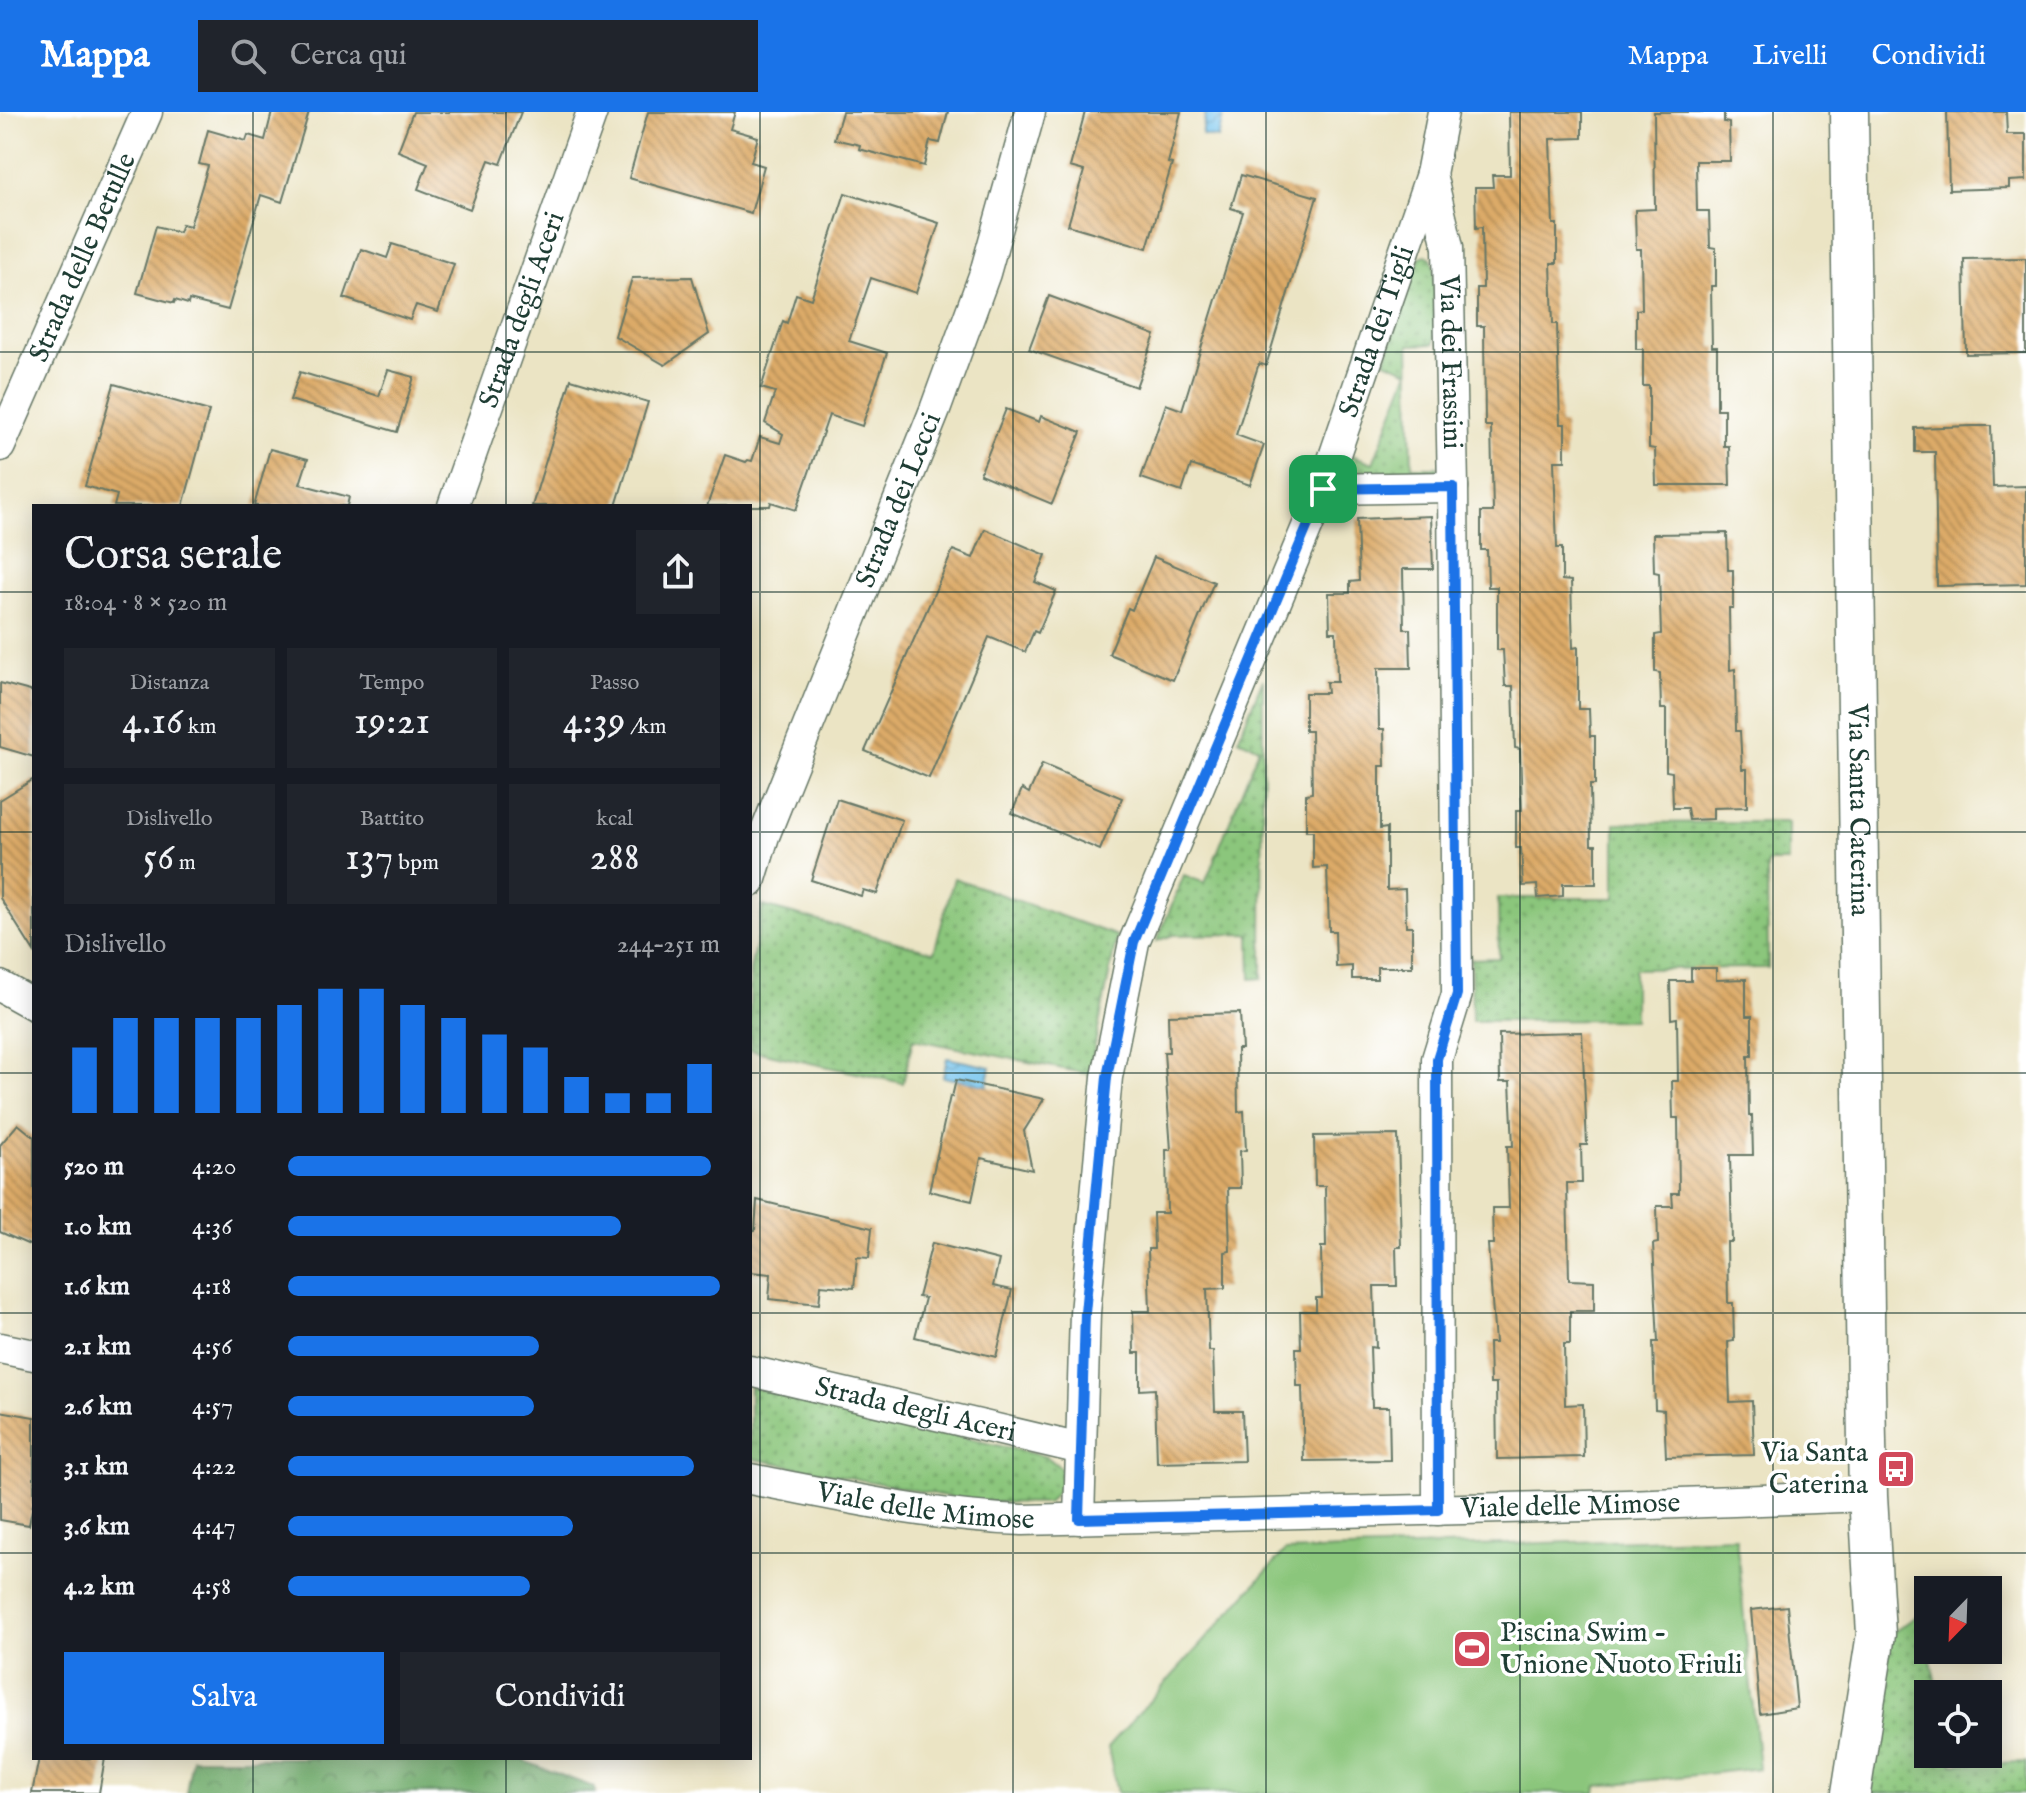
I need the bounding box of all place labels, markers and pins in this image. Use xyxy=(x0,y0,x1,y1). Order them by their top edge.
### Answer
pin xyxy=(1289,455,1357,523)
place label: Via Santa Caterina xyxy=(1760,1436,1869,1503)
bus stop icon: Via Santa Caterina xyxy=(1875,1448,1917,1490)
place label: Piscina Swim - Unione Nuoto Friuli xyxy=(1500,1616,1743,1683)
sports icon: Piscina Swim - Unione Nuoto Friuli xyxy=(1451,1628,1493,1670)

